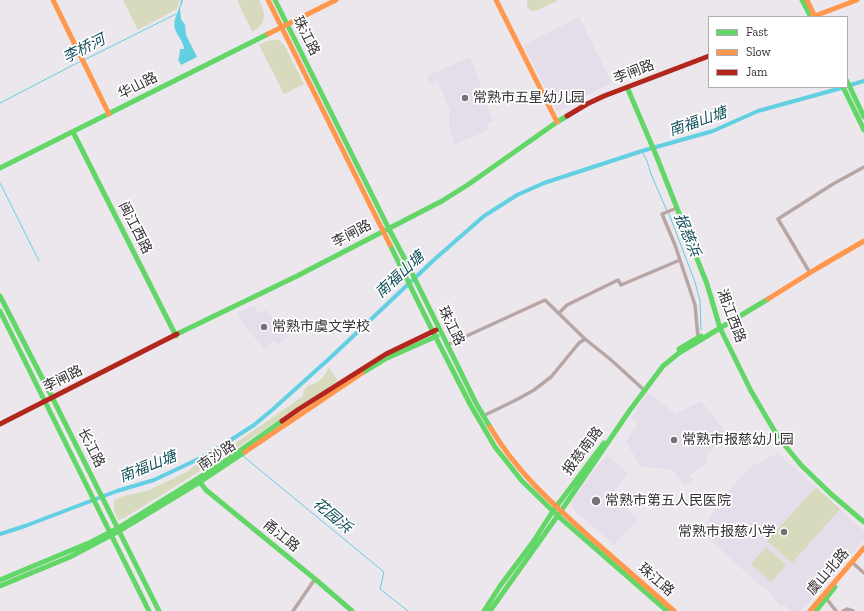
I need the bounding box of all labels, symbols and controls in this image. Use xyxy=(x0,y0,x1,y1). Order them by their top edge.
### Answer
street label: 珠江路 xyxy=(289,13,323,59)
legend xyxy=(708,16,848,88)
text: Fast xyxy=(746,25,768,39)
water label: 李桥河 xyxy=(60,31,108,67)
text: Slow xyxy=(746,45,771,59)
street label: 李闸路 xyxy=(611,57,657,87)
text: Jam xyxy=(746,65,767,79)
street label: 华山路 xyxy=(115,69,161,103)
place label: 常熟市五星幼儿园 xyxy=(473,90,585,106)
marker: 常熟市五星幼儿园 xyxy=(460,93,470,103)
water label: 南福山塘 xyxy=(667,104,729,140)
street label: 闽江西路 xyxy=(115,199,155,257)
water label: 报慈浜 xyxy=(670,211,704,259)
street label: 李闸路 xyxy=(330,217,374,251)
water label: 南福山塘 xyxy=(372,248,428,302)
street label: 湘江西路 xyxy=(713,287,749,345)
street label: 珠江路 xyxy=(434,303,468,349)
place label: 常熟市虞文学校 xyxy=(272,319,370,335)
marker: 常熟市虞文学校 xyxy=(259,322,269,332)
street label: 李闸路 xyxy=(40,362,86,396)
street label: 报慈南路 xyxy=(559,424,607,478)
street label: 长江路 xyxy=(74,425,108,471)
place label: 常熟市报慈幼儿园 xyxy=(682,432,794,448)
marker: 常熟市报慈幼儿园 xyxy=(669,435,679,445)
street label: 南沙路 xyxy=(195,437,239,475)
water label: 南福山塘 xyxy=(117,447,179,487)
place label: 常熟市第五人民医院 xyxy=(605,493,731,509)
water label: 花园浜 xyxy=(309,495,355,537)
marker: 常熟市第五人民医院 xyxy=(590,495,602,507)
street label: 甬江路 xyxy=(259,516,303,556)
place label: 常熟市报慈小学 xyxy=(678,524,776,540)
marker: 常熟市报慈小学 xyxy=(779,527,789,537)
street label: 虞山北路 xyxy=(803,545,853,599)
street label: 珠江路 xyxy=(635,560,677,600)

